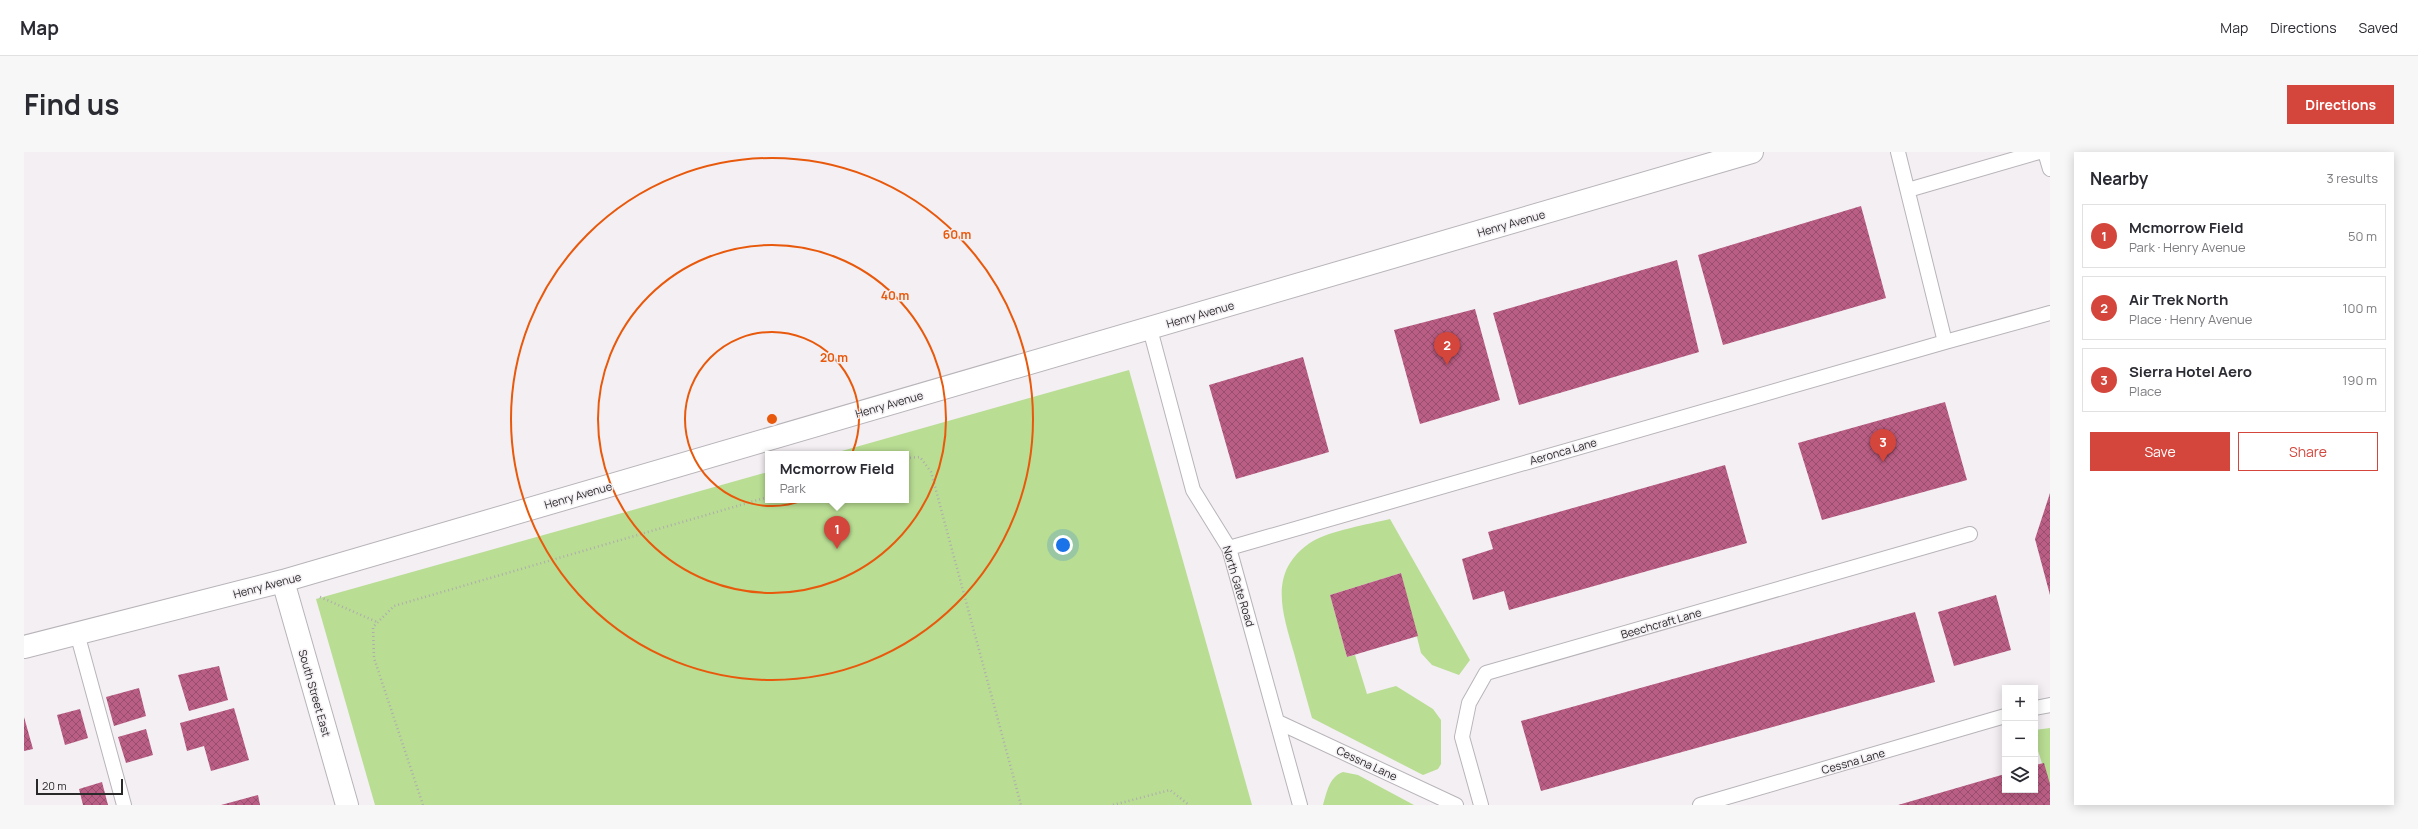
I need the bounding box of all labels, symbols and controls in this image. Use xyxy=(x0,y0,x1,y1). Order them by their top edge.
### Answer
text: Map xyxy=(20,15,59,41)
text: Map xyxy=(2220,18,2248,37)
text: Directions xyxy=(2270,18,2337,37)
text: Saved xyxy=(2359,18,2398,37)
text: Find us xyxy=(24,85,119,123)
button: Directions xyxy=(2287,85,2394,124)
text: Nearby xyxy=(2090,167,2148,190)
text: 3 results xyxy=(2326,169,2378,187)
street label: Henry Avenue xyxy=(1475,206,1547,240)
text: Mcmorrow Field xyxy=(2129,217,2243,238)
text: 60 m xyxy=(943,226,971,243)
text: 1 xyxy=(2101,227,2107,245)
text: 50 m xyxy=(2348,227,2377,245)
text: Park · Henry Avenue xyxy=(2129,238,2246,256)
text: 40 m xyxy=(881,287,909,304)
text: Air Trek North xyxy=(2129,289,2228,310)
street label: Henry Avenue xyxy=(1164,297,1236,331)
text: 2 xyxy=(2100,299,2108,317)
text: 100 m xyxy=(2342,299,2377,317)
text: Place · Henry Avenue xyxy=(2129,310,2252,328)
pin: 2 xyxy=(1434,332,1460,365)
text: 20 m xyxy=(820,349,848,366)
text: Sierra Hotel Aero xyxy=(2129,361,2252,382)
text: 3 xyxy=(2100,371,2108,389)
text: 190 m xyxy=(2342,371,2377,389)
text: Place xyxy=(2129,382,2162,400)
street label: Henry Avenue xyxy=(853,387,925,421)
centre of rings xyxy=(765,412,779,426)
pin: 3 xyxy=(1870,429,1896,462)
button: Save xyxy=(2090,432,2230,471)
button: Share xyxy=(2238,432,2378,471)
street label: Aeronca Lane xyxy=(1528,434,1599,468)
popup xyxy=(765,451,909,503)
text: Mcmorrow Field xyxy=(780,458,894,479)
street label: Henry Avenue xyxy=(542,478,614,512)
text: Park xyxy=(780,479,806,497)
pin: 1 xyxy=(824,516,850,549)
your location xyxy=(1053,535,1073,555)
street label: North Gate Road xyxy=(1220,544,1258,628)
street label: Henry Avenue xyxy=(231,569,303,601)
street label: Beechcraft Lane xyxy=(1619,604,1704,642)
street label: South Street East xyxy=(295,648,335,738)
map controls xyxy=(2002,685,2038,793)
button: + xyxy=(2002,685,2038,721)
button: − xyxy=(2002,721,2038,757)
street label: Cessna Lane xyxy=(1334,742,1400,784)
street label: Cessna Lane xyxy=(1820,745,1887,777)
button: layers xyxy=(2002,757,2038,793)
scale bar xyxy=(36,777,123,796)
text: 20 m xyxy=(42,778,67,793)

